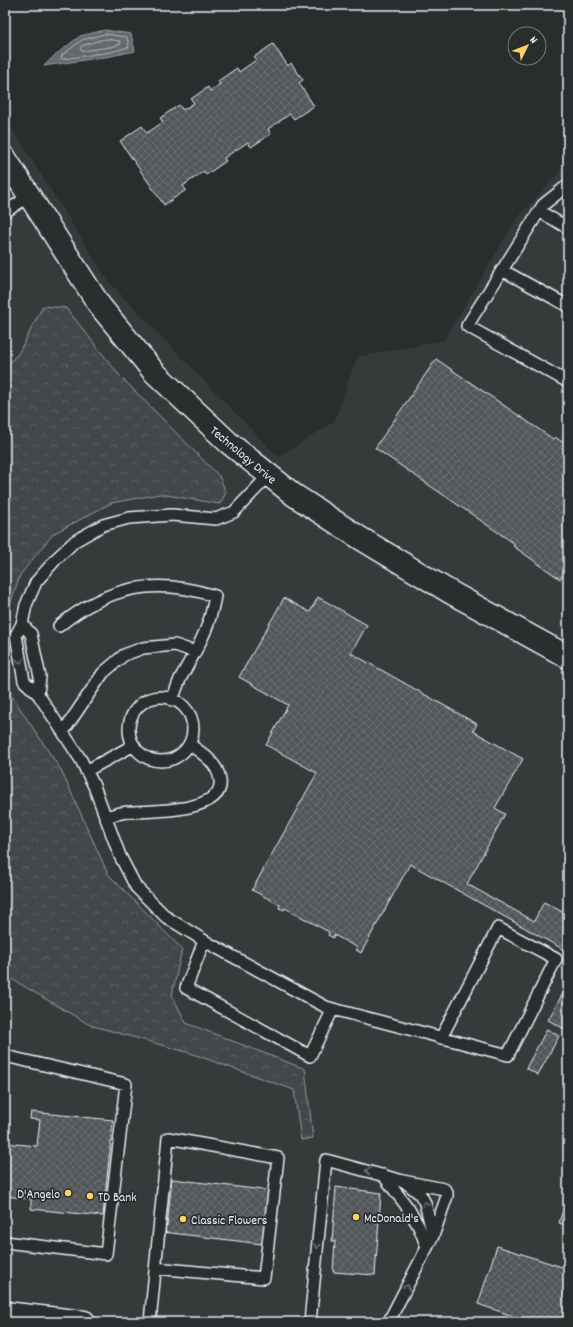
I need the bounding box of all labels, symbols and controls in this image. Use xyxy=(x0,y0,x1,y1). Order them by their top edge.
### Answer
north arrow xyxy=(507,26,547,66)
text: N xyxy=(525,33,541,48)
street label: Technology Drive xyxy=(205,422,280,490)
one-way arrow xyxy=(16,658,24,664)
one-way arrow xyxy=(364,1167,371,1176)
place label: D'Angelo xyxy=(17,1186,60,1205)
marker: D'Angelo xyxy=(63,1188,73,1198)
place label: TD Bank xyxy=(98,1189,136,1208)
marker: TD Bank xyxy=(85,1191,95,1201)
one-way arrow xyxy=(421,1201,429,1208)
place label: McDonald's xyxy=(364,1210,419,1229)
place label: Classic Flowers xyxy=(191,1212,267,1231)
marker: McDonald's xyxy=(351,1212,361,1222)
marker: Classic Flowers xyxy=(178,1214,188,1224)
one-way arrow xyxy=(313,1243,322,1249)
one-way arrow xyxy=(402,1284,409,1291)

